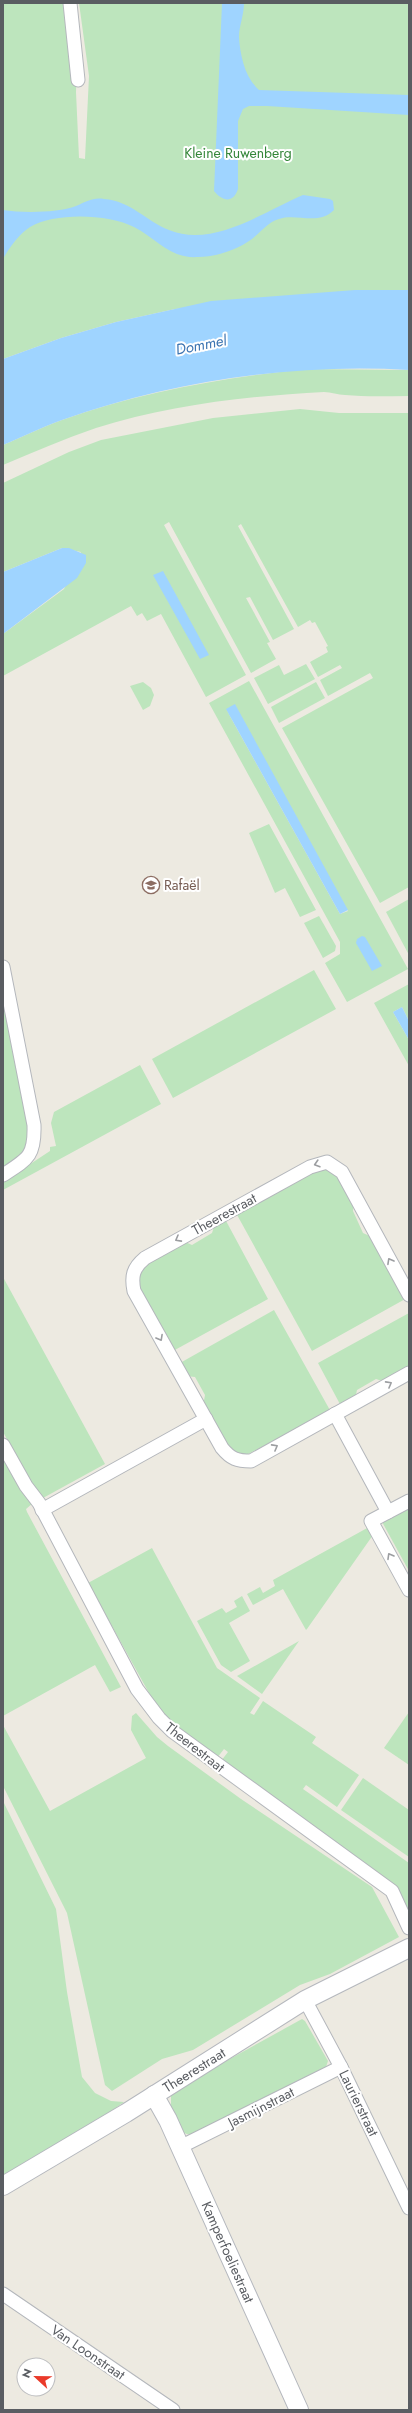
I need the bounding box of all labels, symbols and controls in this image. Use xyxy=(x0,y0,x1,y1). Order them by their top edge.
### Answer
park label: Kleine Ruwenberg xyxy=(184,143,292,163)
water label: Dommel xyxy=(174,329,229,361)
school or university icon: Rafaël xyxy=(141,875,161,895)
place label: Rafaël xyxy=(164,875,200,895)
one-way arrow xyxy=(314,1159,321,1168)
street label: Theerestraat xyxy=(188,1188,260,1240)
one-way arrow xyxy=(175,1235,182,1242)
one-way arrow xyxy=(388,1258,395,1265)
one-way arrow xyxy=(156,1334,163,1341)
one-way arrow xyxy=(385,1382,392,1389)
one-way arrow xyxy=(271,1445,278,1452)
one-way arrow xyxy=(388,1553,395,1560)
street label: Theerestraat xyxy=(161,1717,230,1777)
street label: Theerestraat xyxy=(159,2042,230,2097)
street label: Laurierstraat xyxy=(334,2066,384,2140)
street label: Jasmijnstraat xyxy=(223,2082,298,2133)
street label: Kamperfoeliestraat xyxy=(197,2198,260,2306)
street label: Van Loonstraat xyxy=(47,2320,130,2385)
north arrow xyxy=(16,2357,56,2397)
text: N xyxy=(18,2366,36,2380)

